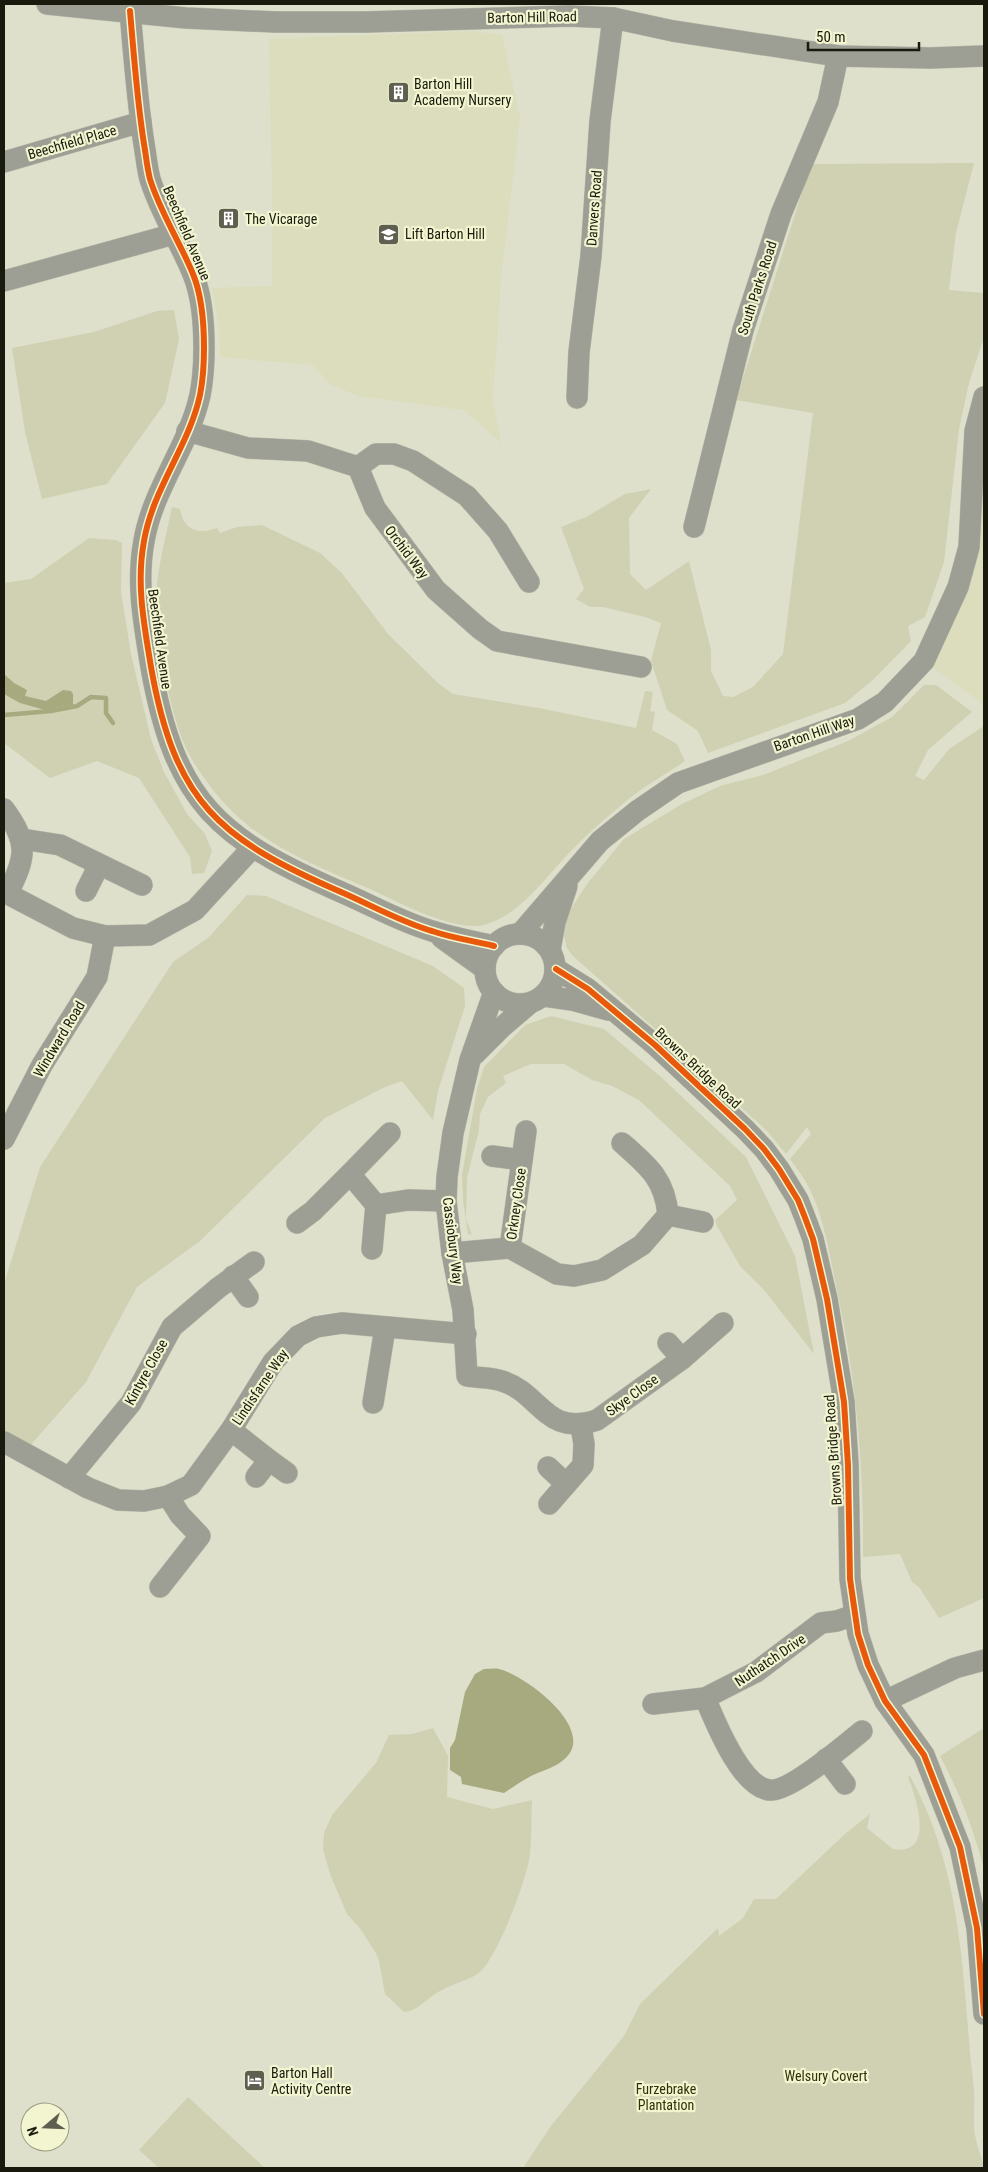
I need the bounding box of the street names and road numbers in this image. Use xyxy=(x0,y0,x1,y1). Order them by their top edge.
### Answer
street label: Barton Hill Road xyxy=(487,8,577,26)
street label: Beechfield Place xyxy=(26,122,119,162)
street label: Danvers Road xyxy=(583,170,605,246)
street label: Beechfield Avenue xyxy=(160,183,214,283)
street label: South Parks Road xyxy=(734,239,780,337)
street label: Orchid Way xyxy=(382,522,432,582)
street label: Beechfield Avenue xyxy=(145,588,175,691)
street label: Barton Hill Way xyxy=(771,712,857,754)
street label: Windward Road xyxy=(30,998,88,1080)
street label: Browns Bridge Road xyxy=(652,1024,744,1112)
street label: Orkney Close xyxy=(503,1167,529,1241)
street label: Cassiobury Way xyxy=(440,1197,466,1286)
street label: Kintyre Close xyxy=(121,1336,171,1408)
street label: Lindisfarne Way xyxy=(229,1346,291,1428)
street label: Skye Close xyxy=(603,1371,661,1419)
street label: Browns Bridge Road xyxy=(821,1394,845,1506)
street label: Nuthatch Drive xyxy=(732,1630,809,1689)

